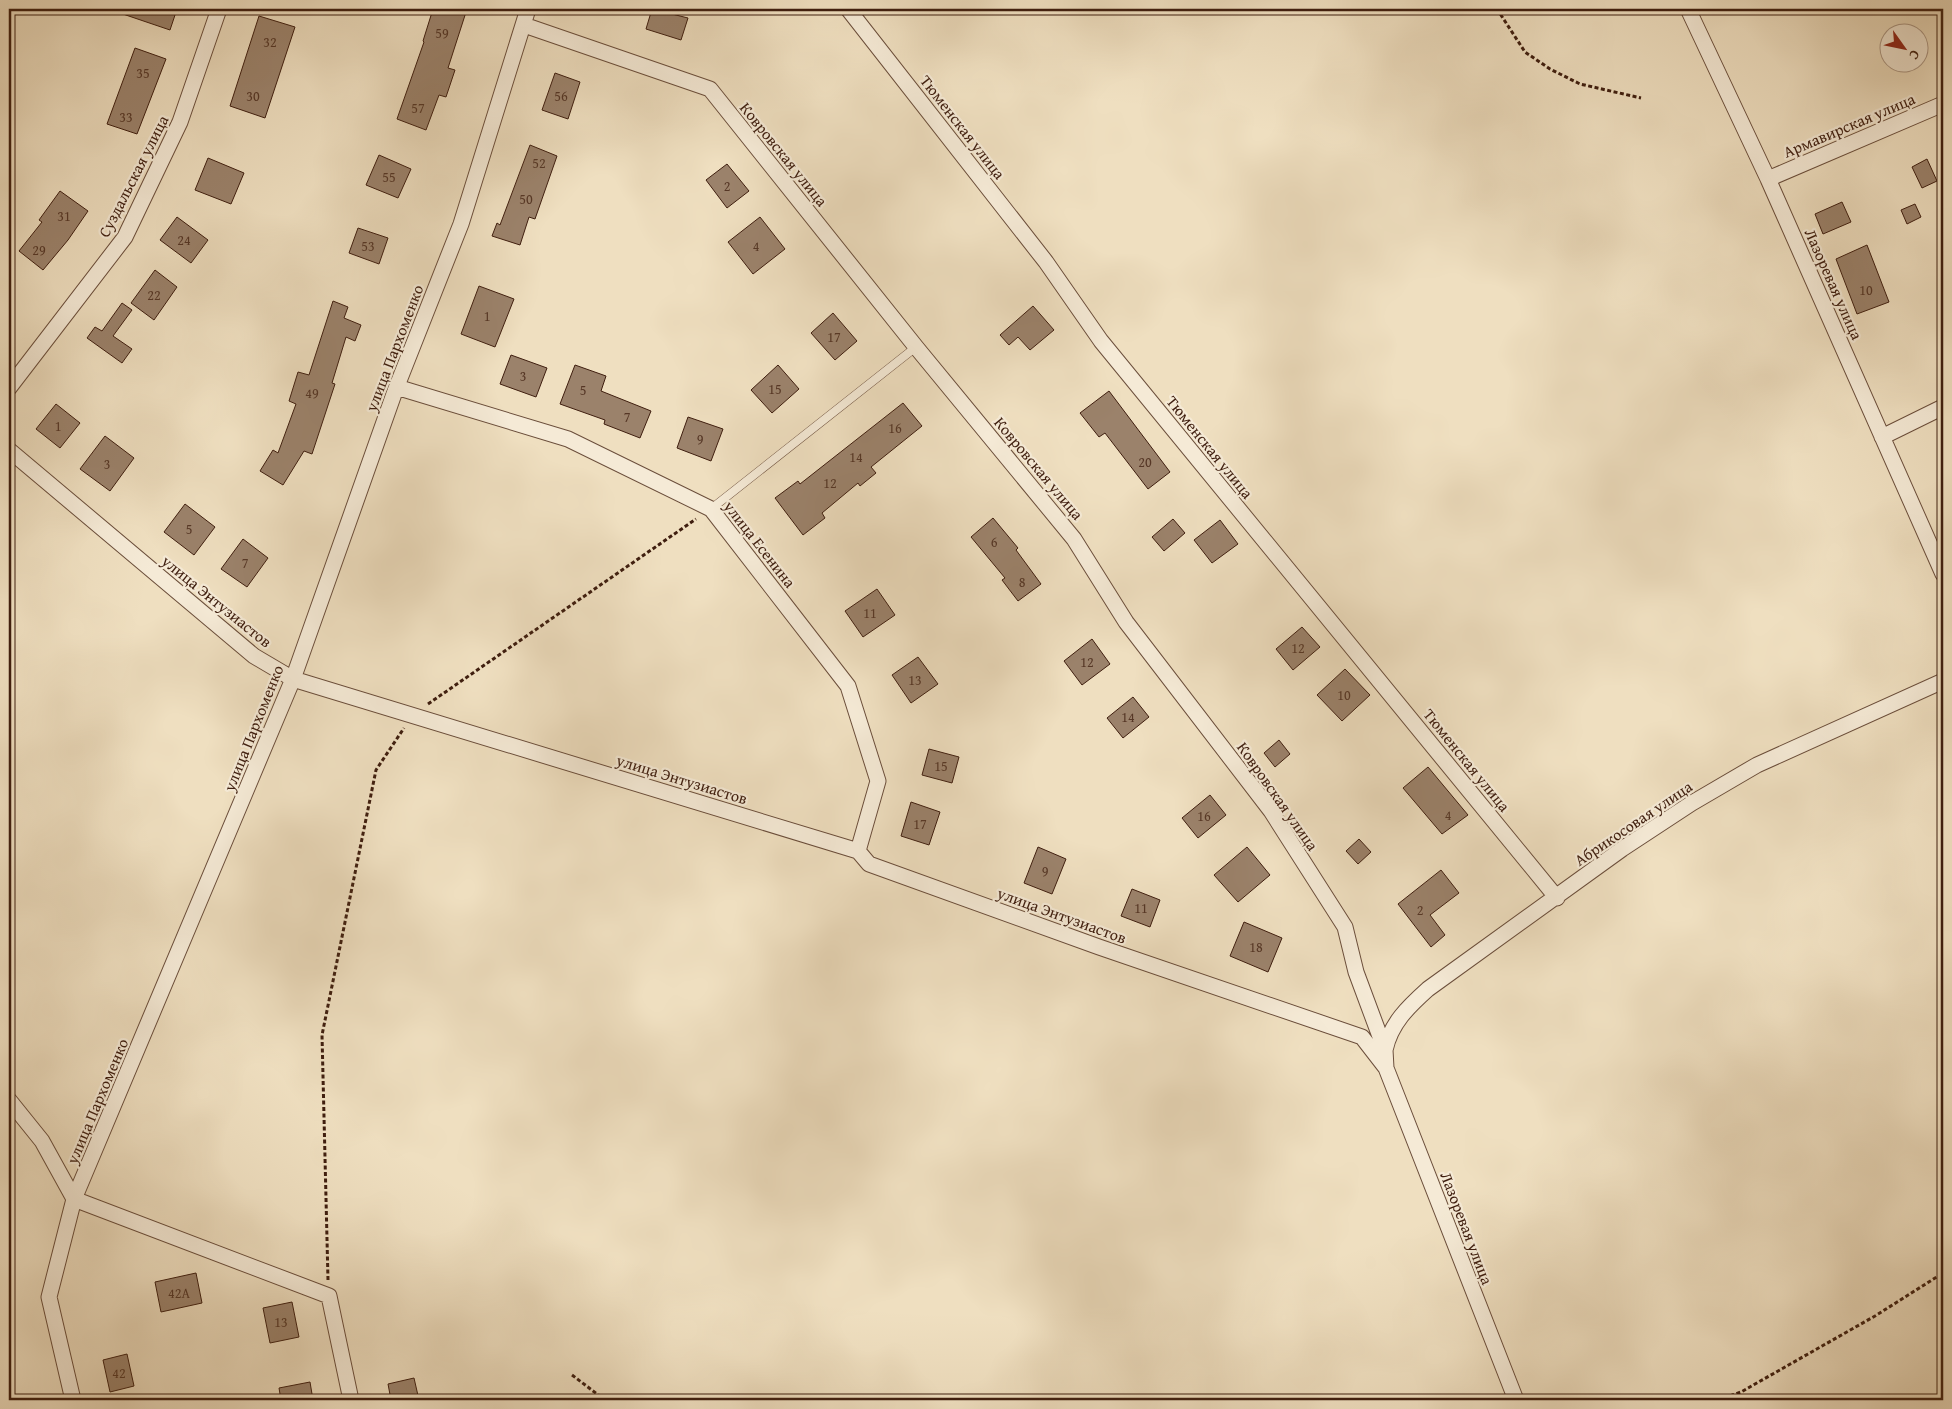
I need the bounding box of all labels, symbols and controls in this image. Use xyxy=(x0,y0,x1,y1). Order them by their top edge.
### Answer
north arrow xyxy=(1880,22,1930,72)
house number: 59 xyxy=(435,23,449,43)
house number: 32 xyxy=(263,32,277,52)
text: С xyxy=(1904,46,1925,64)
house number: 35 xyxy=(136,63,150,83)
street label: Тюменская улица xyxy=(915,70,1012,185)
house number: 30 xyxy=(246,86,260,106)
house number: 56 xyxy=(554,86,568,106)
street label: Армавирская улица xyxy=(1779,86,1919,164)
street label: Ковровская улица xyxy=(734,97,834,212)
house number: 57 xyxy=(411,98,425,118)
house number: 33 xyxy=(119,107,133,127)
street label: Суздальская улица xyxy=(92,110,174,241)
house number: 52 xyxy=(532,153,546,173)
house number: 55 xyxy=(382,167,396,187)
house number: 2 xyxy=(724,176,730,196)
house number: 50 xyxy=(519,189,533,209)
house number: 31 xyxy=(57,206,71,226)
street label: Лазоревая улица xyxy=(1799,225,1869,344)
house number: 24 xyxy=(177,230,191,250)
house number: 53 xyxy=(361,236,375,256)
house number: 4 xyxy=(753,236,760,256)
house number: 29 xyxy=(32,240,46,260)
house number: 10 xyxy=(1859,280,1873,300)
street label: улица Пархоменко xyxy=(358,281,429,416)
house number: 22 xyxy=(147,285,161,305)
house number: 1 xyxy=(484,306,490,326)
house number: 17 xyxy=(827,327,841,347)
house number: 3 xyxy=(520,366,526,386)
house number: 15 xyxy=(768,379,782,399)
house number: 5 xyxy=(580,380,586,400)
house number: 49 xyxy=(305,383,319,403)
street label: Тюменская улица xyxy=(1161,390,1259,504)
house number: 7 xyxy=(624,407,631,427)
street label: Ковровская улица xyxy=(989,411,1090,525)
house number: 1 xyxy=(55,416,61,436)
house number: 16 xyxy=(888,418,902,438)
house number: 9 xyxy=(697,429,704,449)
house number: 14 xyxy=(849,447,863,467)
house number: 20 xyxy=(1138,452,1152,472)
house number: 3 xyxy=(104,454,110,474)
house number: 12 xyxy=(823,473,837,493)
street label: улица Есенина xyxy=(718,494,802,593)
house number: 5 xyxy=(186,519,192,539)
house number: 6 xyxy=(991,532,998,552)
street label: улица Энтузиастов xyxy=(156,548,278,653)
house number: 7 xyxy=(242,553,249,573)
house number: 8 xyxy=(1019,572,1026,592)
house number: 11 xyxy=(863,603,877,623)
house number: 12 xyxy=(1291,638,1305,658)
house number: 12 xyxy=(1080,652,1094,672)
street label: улица Пархоменко xyxy=(216,661,289,796)
house number: 13 xyxy=(908,670,922,690)
house number: 10 xyxy=(1337,685,1351,705)
street label: Тюменская улица xyxy=(1418,703,1516,817)
house number: 14 xyxy=(1121,707,1135,727)
street label: Ковровская улица xyxy=(1231,737,1325,856)
street label: улица Энтузиастов xyxy=(613,747,751,810)
house number: 15 xyxy=(934,756,948,776)
street label: Абрикосовая улица xyxy=(1569,774,1697,872)
house number: 4 xyxy=(1445,805,1452,825)
house number: 16 xyxy=(1197,806,1211,826)
house number: 17 xyxy=(913,814,927,834)
house number: 9 xyxy=(1042,861,1049,881)
street label: улица Энтузиастов xyxy=(993,880,1130,950)
house number: 11 xyxy=(1134,898,1148,918)
house number: 2 xyxy=(1417,900,1423,920)
house number: 18 xyxy=(1249,937,1263,957)
street label: улица Пархоменко xyxy=(59,1034,134,1168)
street label: Лазоревая улица xyxy=(1434,1168,1500,1288)
house number: 42А xyxy=(168,1283,190,1303)
house number: 13 xyxy=(274,1312,288,1332)
house number: 42 xyxy=(112,1363,126,1383)

